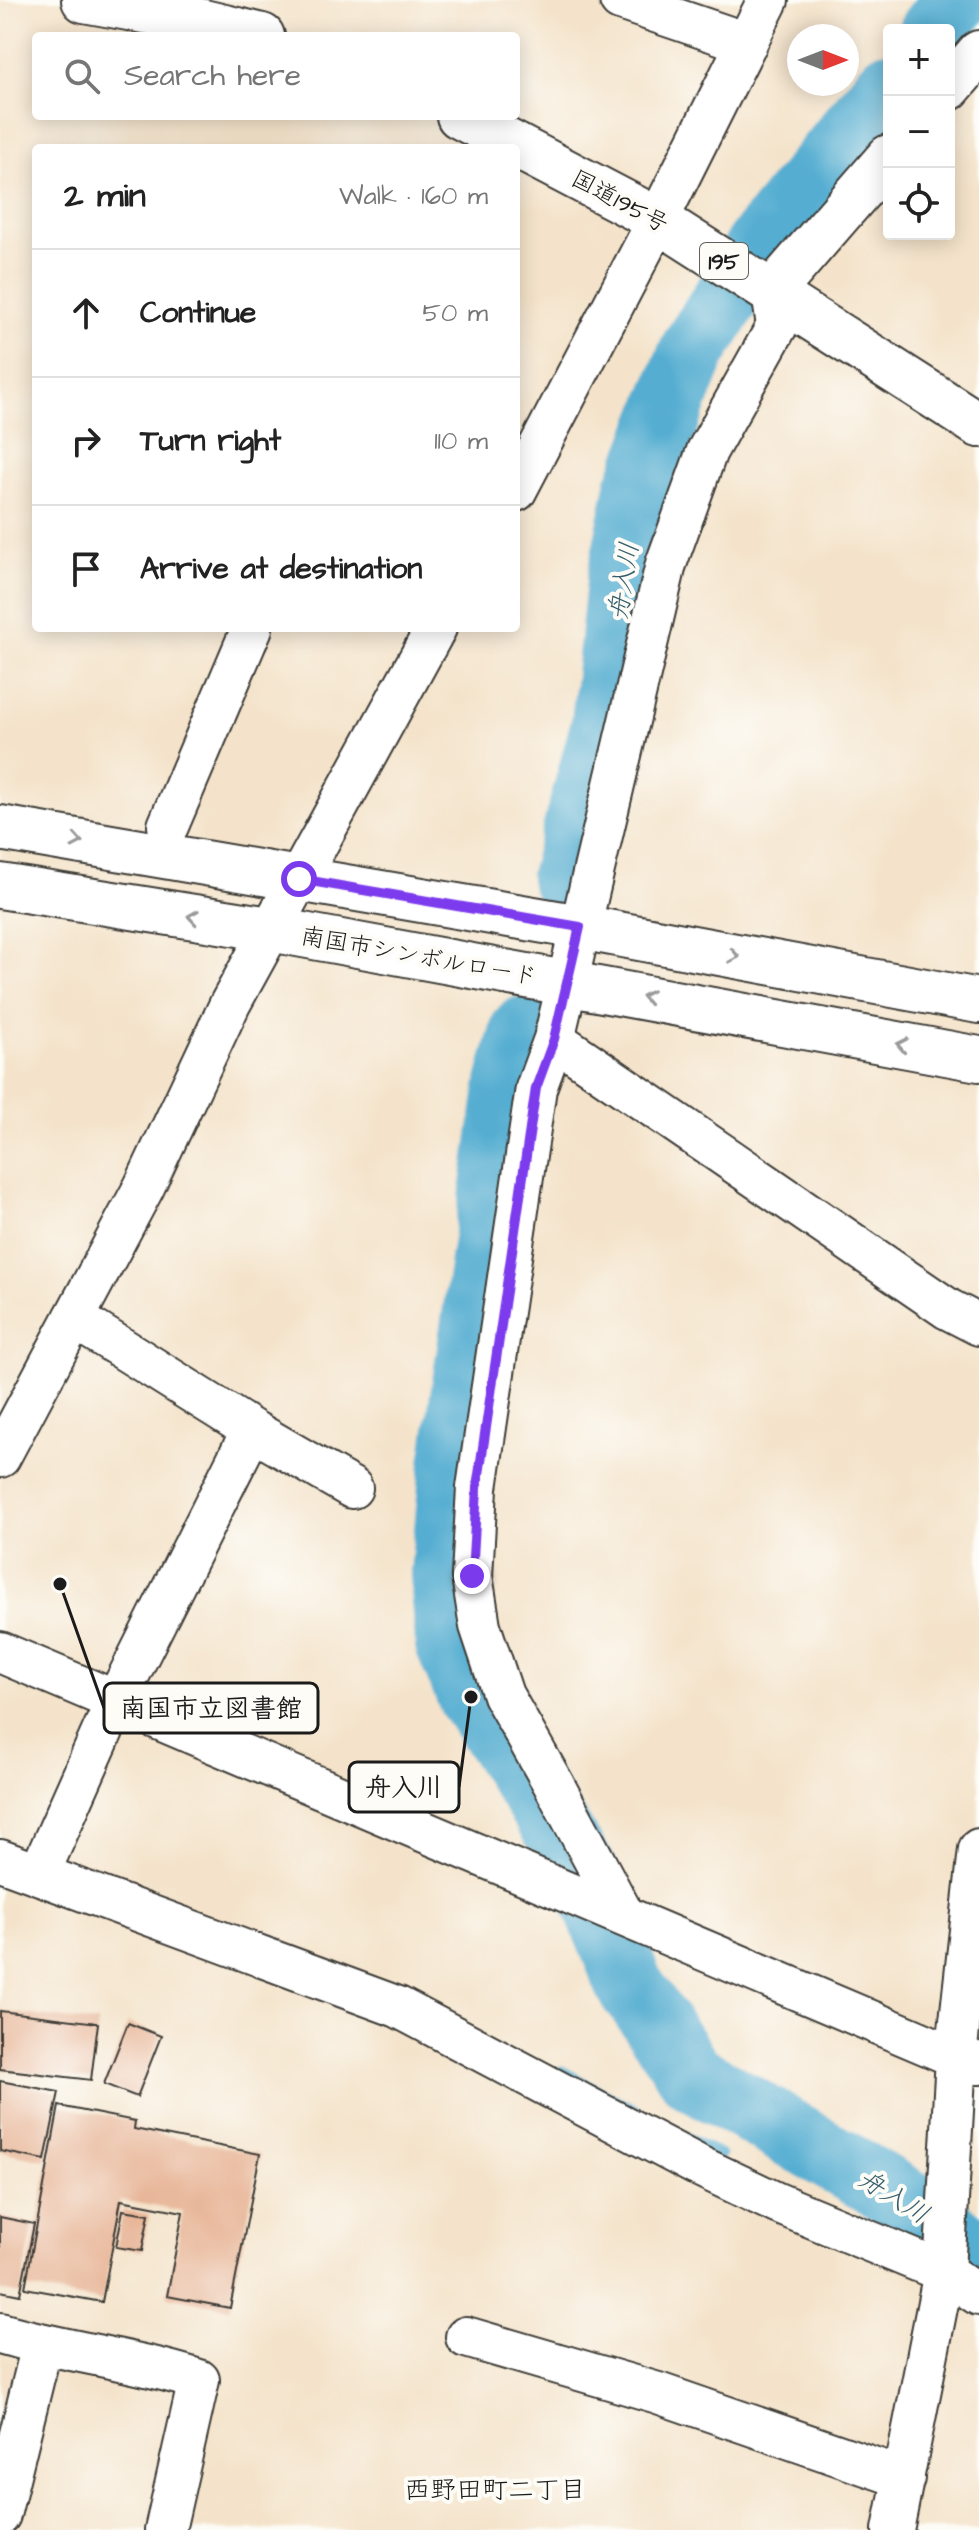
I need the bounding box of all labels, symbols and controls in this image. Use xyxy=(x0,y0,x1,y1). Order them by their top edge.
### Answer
north arrow xyxy=(787,24,859,96)
map controls xyxy=(883,24,955,240)
button: + xyxy=(883,24,955,96)
search box xyxy=(32,32,520,120)
icon: search xyxy=(60,54,104,98)
text: Search here xyxy=(124,55,301,97)
button: − xyxy=(883,96,955,168)
street label: 国道195号 xyxy=(565,162,674,242)
button: locate xyxy=(883,168,955,240)
text: 2 min xyxy=(64,172,146,220)
text: Walk · 160 m xyxy=(339,178,488,214)
road number: 195 xyxy=(700,243,748,279)
icon: ahead xyxy=(64,291,108,335)
text: Continue xyxy=(140,292,256,334)
text: 50 m xyxy=(423,295,488,331)
icon: right xyxy=(64,419,108,463)
text: Turn right xyxy=(140,420,281,462)
text: 110 m xyxy=(434,423,488,459)
water label: 舟入川 xyxy=(600,540,648,622)
icon: arrive xyxy=(64,547,108,591)
text: Arrive at destination xyxy=(140,548,422,590)
one-way arrow xyxy=(70,832,84,849)
route start xyxy=(281,861,317,897)
one-way arrow xyxy=(186,909,200,926)
street label: 南国市シンボルロード xyxy=(298,919,540,995)
one-way arrow xyxy=(727,946,741,963)
one-way arrow xyxy=(640,989,654,1006)
one-way arrow xyxy=(896,1037,909,1054)
route end xyxy=(454,1558,490,1594)
callout: 南国市立図書館 xyxy=(104,1683,318,1733)
text: 南国市立図書館 xyxy=(120,1691,302,1727)
callout: 舟入川 xyxy=(349,1762,459,1812)
text: 舟入川 xyxy=(365,1770,443,1806)
water label: 舟入川 xyxy=(851,2161,936,2233)
district label: 西野田町二丁目 xyxy=(404,2472,586,2508)

